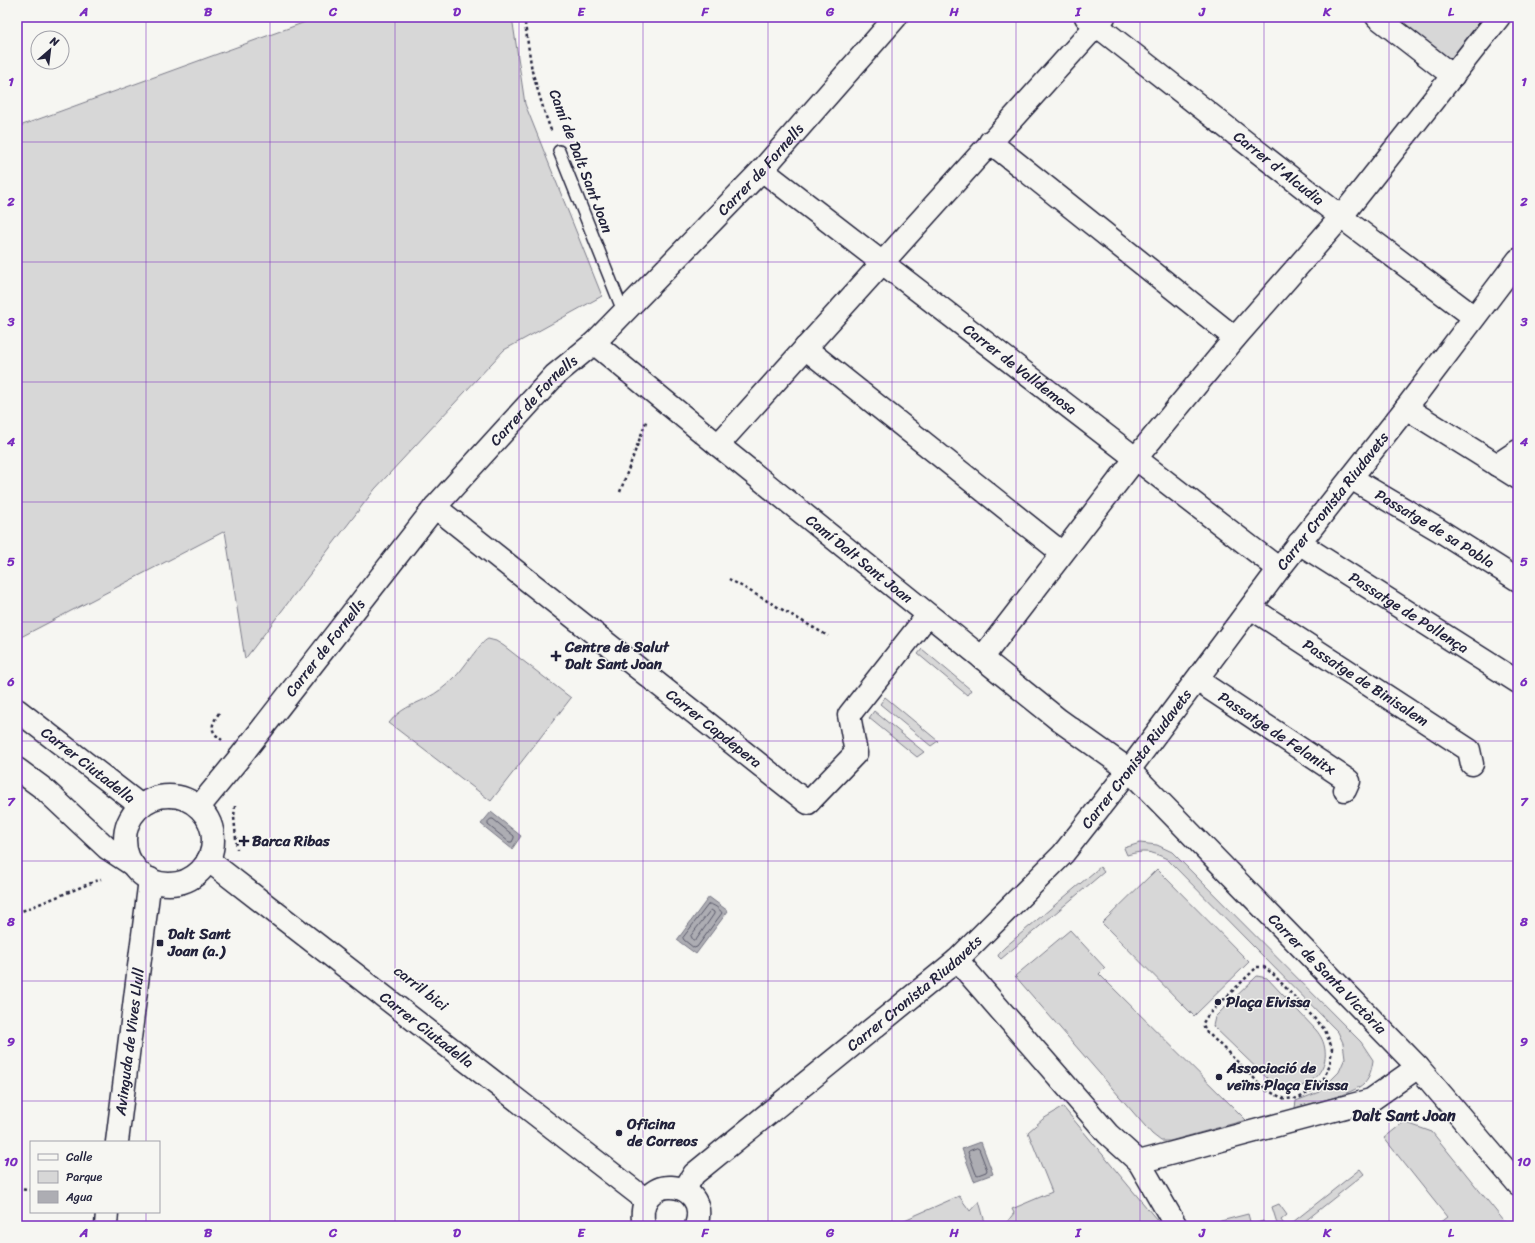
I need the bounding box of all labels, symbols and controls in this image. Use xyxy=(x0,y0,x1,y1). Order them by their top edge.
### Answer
text: A xyxy=(79,0,88,23)
text: B xyxy=(204,0,213,23)
text: C xyxy=(328,0,338,23)
text: D xyxy=(453,0,461,23)
text: E xyxy=(577,0,586,23)
text: F xyxy=(700,0,709,23)
text: G xyxy=(825,0,835,23)
text: H xyxy=(948,0,959,23)
text: I xyxy=(1074,0,1082,23)
text: J xyxy=(1198,0,1206,23)
text: K xyxy=(1322,0,1332,23)
text: L xyxy=(1448,0,1455,23)
north arrow xyxy=(30,30,70,70)
text: N xyxy=(46,31,63,52)
text: 1 xyxy=(8,70,14,93)
text: 1 xyxy=(1521,70,1527,93)
street label: Camí de Dalt Sant Joan xyxy=(542,85,620,237)
street label: Carrer de Fornells xyxy=(711,117,811,222)
street label: Carrer d'Alcudia xyxy=(1228,124,1330,213)
text: 2 xyxy=(6,190,15,213)
text: 2 xyxy=(1519,190,1528,213)
text: 3 xyxy=(6,310,15,333)
text: 3 xyxy=(1519,310,1528,333)
street label: Carrer de Valldemosa xyxy=(957,317,1083,422)
street label: Carrer de Fornells xyxy=(483,348,584,452)
street label: Carrer Cronista Riudavets xyxy=(1270,426,1396,576)
text: 4 xyxy=(6,430,16,453)
text: 4 xyxy=(1519,430,1529,453)
street label: Passatge de sa Pobla xyxy=(1370,482,1500,575)
street label: Camí Dalt Sant Joan xyxy=(800,507,919,610)
text: 5 xyxy=(7,550,15,573)
text: 5 xyxy=(1520,550,1528,573)
street label: Passatge de Pollença xyxy=(1344,565,1474,661)
street label: Carrer de Fornells xyxy=(278,592,372,703)
street label: Passatge de Binisalem xyxy=(1297,632,1434,734)
place label: Centre de Salut Dalt Sant Joan xyxy=(564,634,670,677)
marker: Centre de Salut Dalt Sant Joan xyxy=(550,650,562,662)
text: 6 xyxy=(6,670,15,693)
text: 6 xyxy=(1519,670,1528,693)
street label: Carrer Capdepera xyxy=(660,682,768,775)
street label: Carrer Cronista Riudavets xyxy=(1074,683,1199,835)
street label: Passatge de Felanitx xyxy=(1213,685,1341,782)
street label: Carrer Ciutadella xyxy=(35,720,142,811)
text: 7 xyxy=(7,790,16,813)
text: 7 xyxy=(1520,790,1529,813)
place label: Barca Ribas xyxy=(252,828,331,854)
marker: Barca Ribas xyxy=(239,836,249,846)
street label: Carrer de Santa Victòria xyxy=(1262,907,1393,1041)
text: 8 xyxy=(6,910,15,933)
text: 8 xyxy=(1519,910,1528,933)
place label: Dalt Sant Joan (a.) xyxy=(167,921,231,964)
street label: Carrer Cronista Riudavets xyxy=(841,928,989,1058)
marker: Dalt Sant Joan (a.) xyxy=(155,938,165,948)
street label: carril bici xyxy=(388,958,455,1018)
street label: Avinguda de Vives Llull xyxy=(107,966,152,1118)
street label: Carrer Ciutadella xyxy=(374,985,480,1075)
place label: Plaça Eivissa xyxy=(1226,989,1310,1015)
marker: Plaça Eivissa xyxy=(1213,997,1223,1007)
text: 9 xyxy=(7,1030,15,1053)
text: 9 xyxy=(1520,1030,1528,1053)
place label: Associació de veïns Plaça Eivissa xyxy=(1226,1055,1348,1098)
marker: Associació de veïns Plaça Eivissa xyxy=(1214,1072,1224,1082)
district label: Dalt Sant Joan xyxy=(1352,1101,1456,1130)
place label: Oficina de Correos xyxy=(626,1111,699,1154)
marker: Oficina de Correos xyxy=(614,1128,624,1138)
legend xyxy=(30,1141,160,1213)
text: Calle xyxy=(66,1146,93,1168)
text: 10 xyxy=(4,1150,18,1173)
text: 10 xyxy=(1517,1150,1531,1173)
text: Parque xyxy=(66,1166,103,1188)
text: Agua xyxy=(65,1186,93,1208)
text: A xyxy=(79,1221,88,1243)
text: B xyxy=(204,1221,213,1243)
text: C xyxy=(328,1221,338,1243)
text: D xyxy=(453,1221,461,1243)
text: E xyxy=(577,1221,586,1243)
text: F xyxy=(700,1221,709,1243)
text: G xyxy=(825,1221,835,1243)
text: H xyxy=(948,1221,959,1243)
text: I xyxy=(1074,1221,1082,1243)
text: J xyxy=(1198,1221,1206,1243)
text: K xyxy=(1322,1221,1332,1243)
text: L xyxy=(1448,1221,1455,1243)

